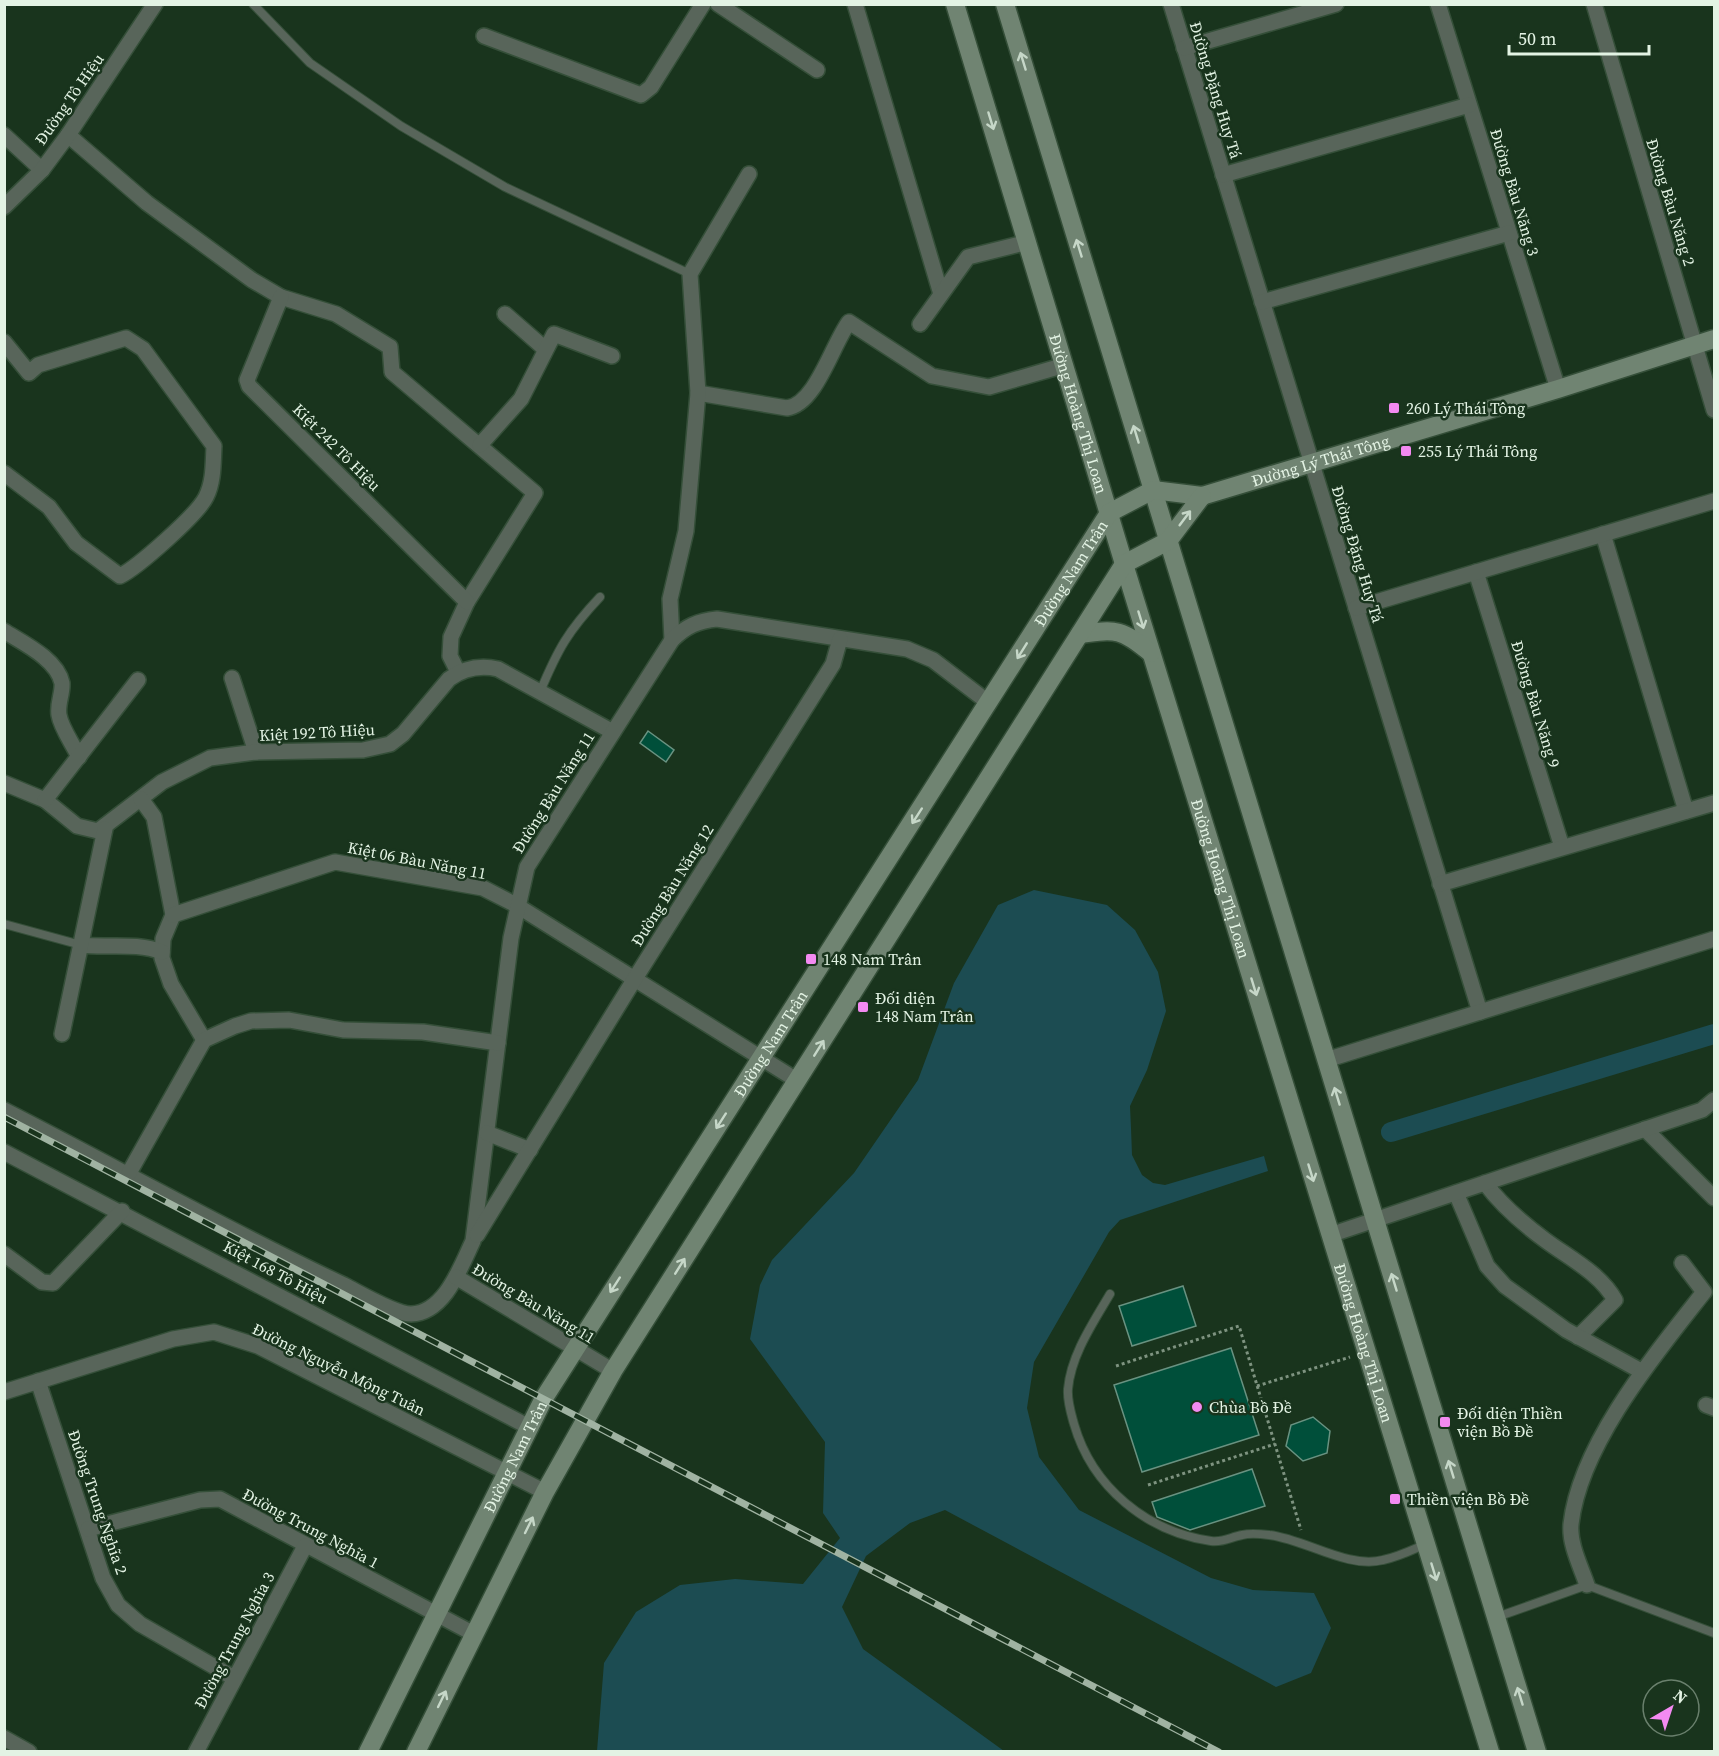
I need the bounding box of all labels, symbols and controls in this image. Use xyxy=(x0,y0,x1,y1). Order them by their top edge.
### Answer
scale bar xyxy=(1509,18,1648,56)
street label: Đường Đặng Huy Tá xyxy=(1185,19,1248,162)
text: 50 m xyxy=(1518,26,1556,51)
street label: Đường Tô Hiệu xyxy=(29,49,109,149)
one-way arrow xyxy=(1016,52,1027,71)
one-way arrow xyxy=(986,111,997,130)
street label: Đường Bàu Năng 3 xyxy=(1485,126,1545,258)
street label: Đường Bàu Năng 2 xyxy=(1641,136,1701,268)
one-way arrow xyxy=(1073,238,1084,257)
street label: Đường Hoàng Thị Loan xyxy=(1044,331,1113,497)
place label: 260 Lý Thái Tông xyxy=(1406,397,1525,419)
street label: Kiệt 242 Tô Hiệu xyxy=(288,398,386,496)
marker: 260 Lý Thái Tông xyxy=(1387,401,1401,415)
one-way arrow xyxy=(1130,425,1141,444)
street label: Đường Lý Thái Tông xyxy=(1249,429,1392,492)
place label: 255 Lý Thái Tông xyxy=(1418,440,1537,462)
marker: 255 Lý Thái Tông xyxy=(1399,444,1413,458)
street label: Đường Đặng Huy Tá xyxy=(1327,483,1390,626)
one-way arrow xyxy=(1179,511,1191,527)
street label: Đường Nam Trân xyxy=(1028,515,1113,631)
one-way arrow xyxy=(1136,610,1147,629)
street label: Đường Bàu Năng 9 xyxy=(1506,638,1566,770)
one-way arrow xyxy=(1016,642,1028,659)
street label: Kiệt 192 Tô Hiệu xyxy=(259,718,375,746)
street label: Đường Bàu Năng 11 xyxy=(507,727,599,857)
street label: Đường Hoàng Thị Loan xyxy=(1186,796,1256,961)
one-way arrow xyxy=(911,807,923,823)
street label: Đường Bàu Năng 12 xyxy=(626,820,718,950)
street label: Kiệt 06 Bàu Năng 11 xyxy=(346,836,488,884)
place label: 148 Nam Trân xyxy=(823,948,922,970)
marker: 148 Nam Trân xyxy=(804,952,818,966)
one-way arrow xyxy=(1249,977,1260,996)
street label: Đường Nam Trân xyxy=(728,986,813,1101)
place label: Đối diện 148 Nam Trân xyxy=(875,987,974,1027)
marker: Đối diện 148 Nam Trân xyxy=(856,1000,870,1014)
one-way arrow xyxy=(813,1040,825,1057)
one-way arrow xyxy=(1331,1087,1342,1106)
one-way arrow xyxy=(714,1112,726,1129)
one-way arrow xyxy=(1307,1163,1318,1182)
street label: Kiệt 168 Tô Hiệu xyxy=(220,1235,332,1309)
street label: Đường Bàu Năng 11 xyxy=(468,1258,600,1348)
one-way arrow xyxy=(675,1258,687,1275)
street label: Đường Hoàng Thị Loan xyxy=(1329,1260,1399,1426)
one-way arrow xyxy=(1388,1273,1399,1292)
one-way arrow xyxy=(609,1276,621,1293)
street label: Đường Nguyễn Mộng Tuân xyxy=(249,1317,429,1421)
place label: Chùa Bồ Đề xyxy=(1209,1396,1292,1418)
street label: Đường Nam Trân xyxy=(478,1397,552,1516)
marker: Chùa Bồ Đề xyxy=(1190,1400,1204,1414)
place label: Đối diện Thiền viện Bồ Đề xyxy=(1457,1402,1563,1442)
marker: Đối diện Thiền viện Bồ Đề xyxy=(1438,1415,1452,1429)
street label: Đường Trung Nghĩa 2 xyxy=(63,1427,133,1577)
one-way arrow xyxy=(1444,1460,1455,1479)
street label: Đường Trung Nghĩa 1 xyxy=(239,1483,383,1573)
place label: Thiền viện Bồ Đề xyxy=(1407,1488,1529,1510)
marker: Thiền viện Bồ Đề xyxy=(1388,1492,1402,1506)
one-way arrow xyxy=(524,1516,535,1534)
one-way arrow xyxy=(1429,1562,1440,1581)
street label: Đường Trung Nghĩa 3 xyxy=(189,1568,279,1712)
north arrow xyxy=(1641,1678,1701,1738)
text: N xyxy=(1669,1684,1692,1709)
one-way arrow xyxy=(1513,1686,1524,1705)
one-way arrow xyxy=(437,1691,448,1709)

